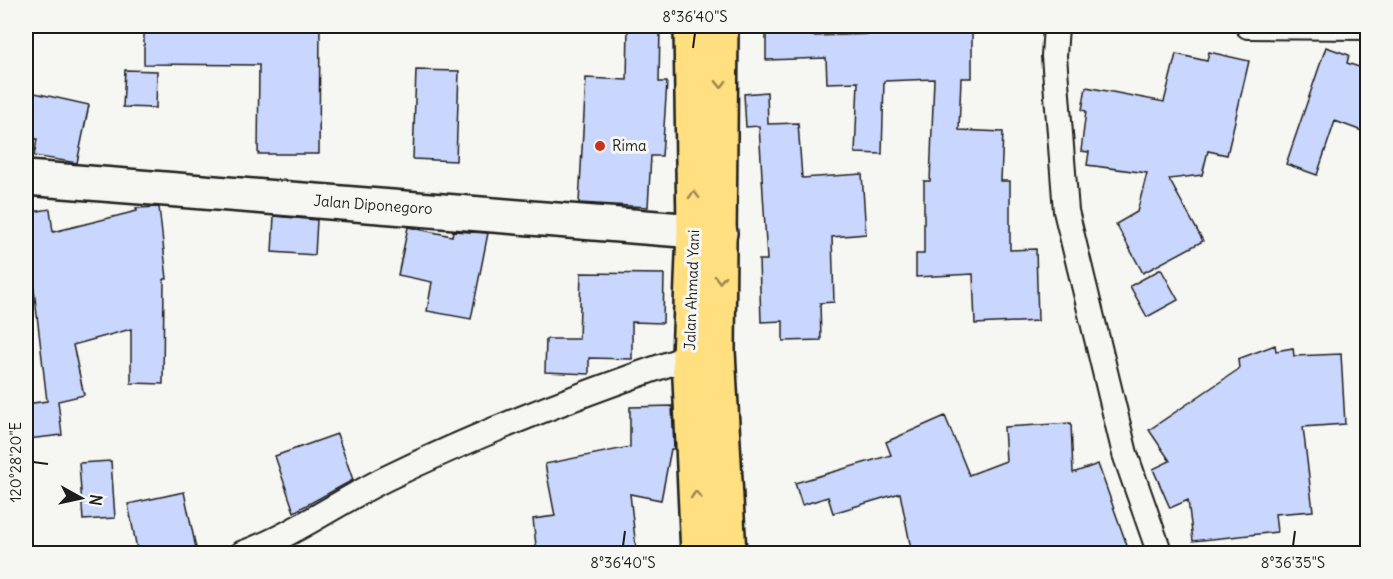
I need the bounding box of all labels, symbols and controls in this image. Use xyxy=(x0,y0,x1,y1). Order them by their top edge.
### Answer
text: 8°36'40"S xyxy=(662,7,728,26)
one-way arrow xyxy=(715,79,727,88)
place label: Rima xyxy=(612,136,647,155)
marker: Rima xyxy=(593,139,607,153)
street label: Jalan Diponegoro xyxy=(313,191,433,218)
one-way arrow xyxy=(687,191,700,200)
street label: Jalan Ahmad Yani xyxy=(680,229,703,351)
one-way arrow xyxy=(714,274,726,283)
text: 120°28'20"E xyxy=(6,421,25,502)
north arrow xyxy=(51,468,111,528)
one-way arrow xyxy=(689,491,702,500)
text: N xyxy=(85,493,107,507)
text: 8°36'40"S xyxy=(590,553,656,572)
text: 8°36'35"S xyxy=(1261,553,1325,572)

